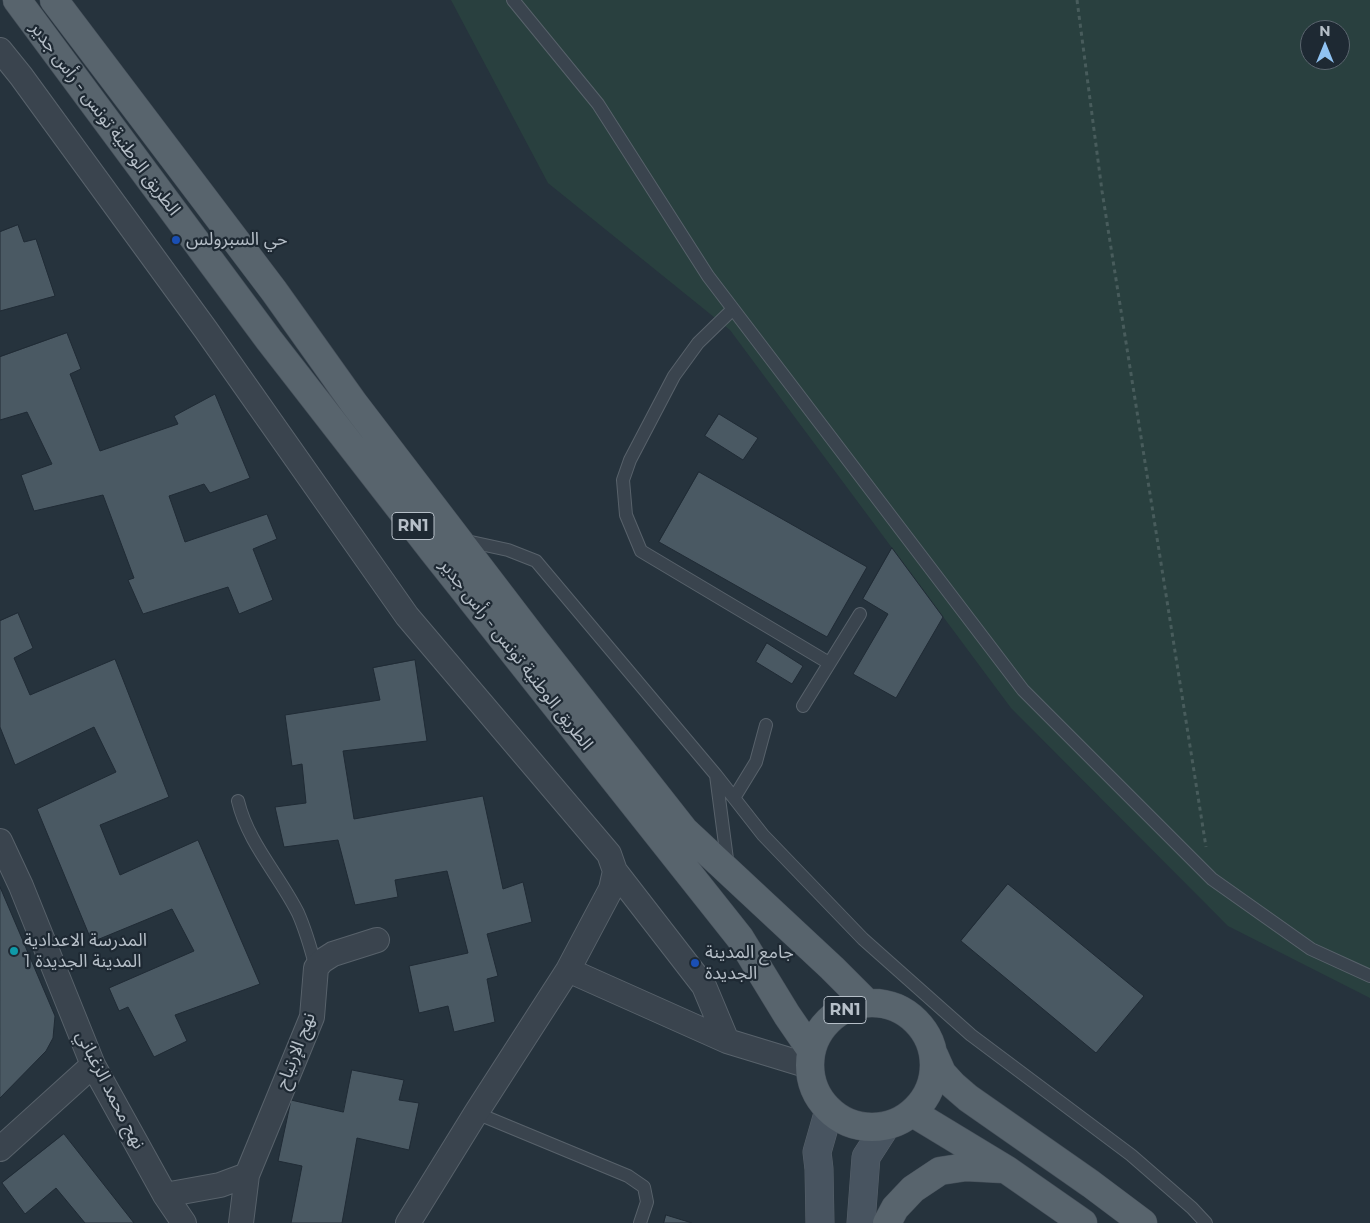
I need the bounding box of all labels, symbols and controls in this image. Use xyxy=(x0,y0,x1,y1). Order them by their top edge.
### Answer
street label: الطريق الوطنية تونس - رأس جدير xyxy=(25,18,185,220)
north arrow xyxy=(1300,20,1350,70)
text: N xyxy=(1319,22,1331,40)
place label: حي السبرولس xyxy=(186,229,288,251)
marker: حي السبرولس xyxy=(170,234,182,246)
road number: RN1 xyxy=(392,512,434,540)
street label: الطريق الوطنية تونس - رأس جدير xyxy=(435,555,597,755)
place label: المدرسة الاعدادية المدينة الجديدة 1 xyxy=(24,930,147,972)
place label: جامع المدينة الجديدة xyxy=(705,942,794,984)
marker: المدرسة الاعدادية المدينة الجديدة 1 xyxy=(8,945,20,957)
marker: جامع المدينة الجديدة xyxy=(689,957,701,969)
road number: RN1 xyxy=(824,996,866,1024)
street label: نهج الإرتياح xyxy=(272,1010,320,1092)
street label: نهج محمد الزغباني xyxy=(71,1027,149,1153)

